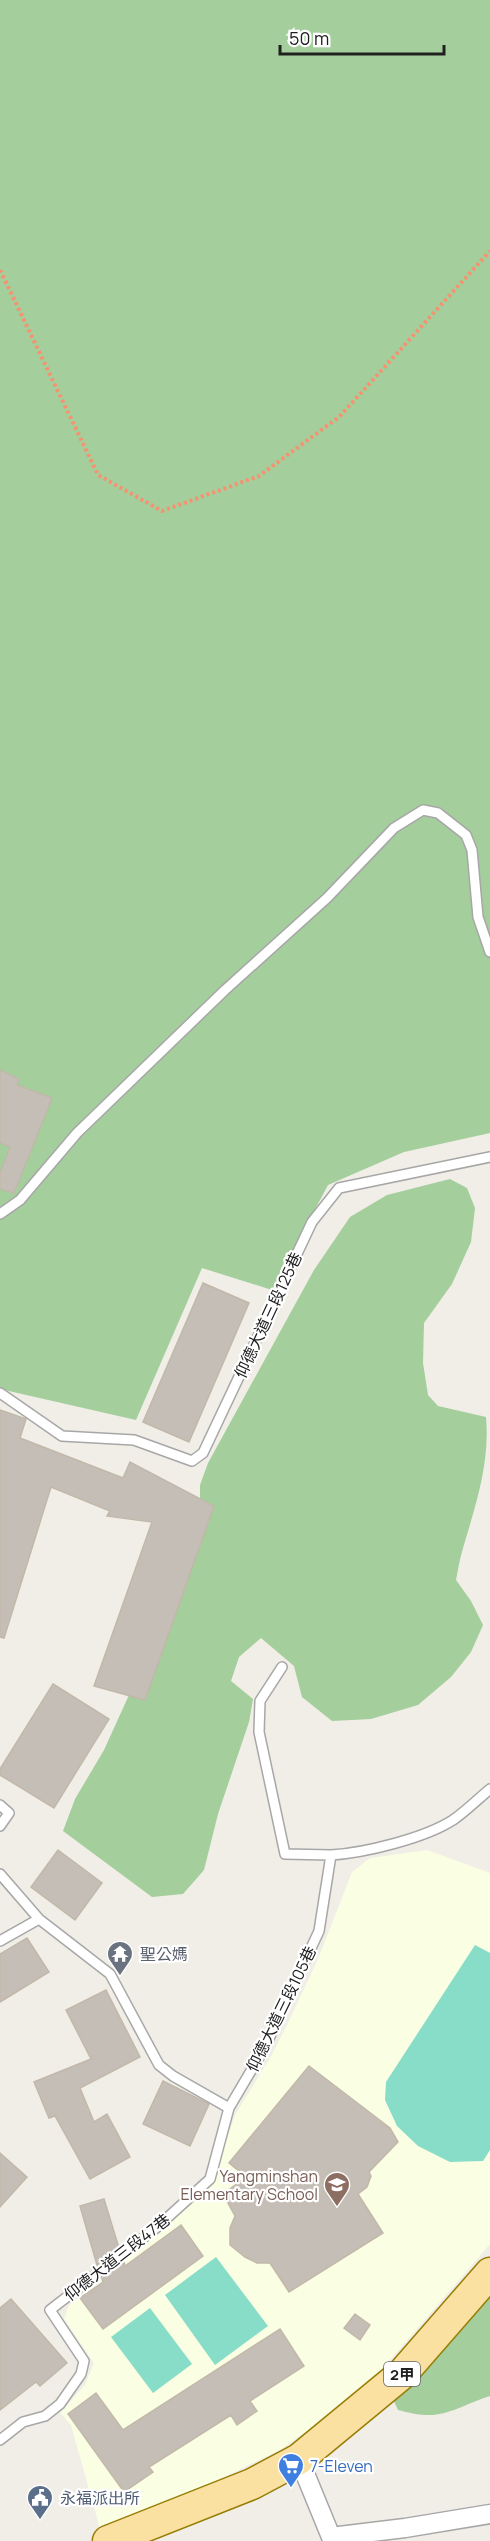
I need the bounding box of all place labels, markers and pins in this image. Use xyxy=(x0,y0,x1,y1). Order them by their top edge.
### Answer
temple icon: 聖公媽 xyxy=(105,1939,135,1977)
place label: 聖公媽 xyxy=(140,1943,188,1965)
place label: Yangminshan Elementary School xyxy=(180,2165,318,2205)
school or university icon: Yangminshan Elementary School xyxy=(322,2170,352,2208)
supermarket icon: 7-Eleven xyxy=(276,2451,306,2489)
place label: 7-Eleven xyxy=(310,2455,373,2477)
public building icon: 永福派出所 xyxy=(25,2483,55,2521)
place label: 永福派出所 xyxy=(60,2487,140,2509)

